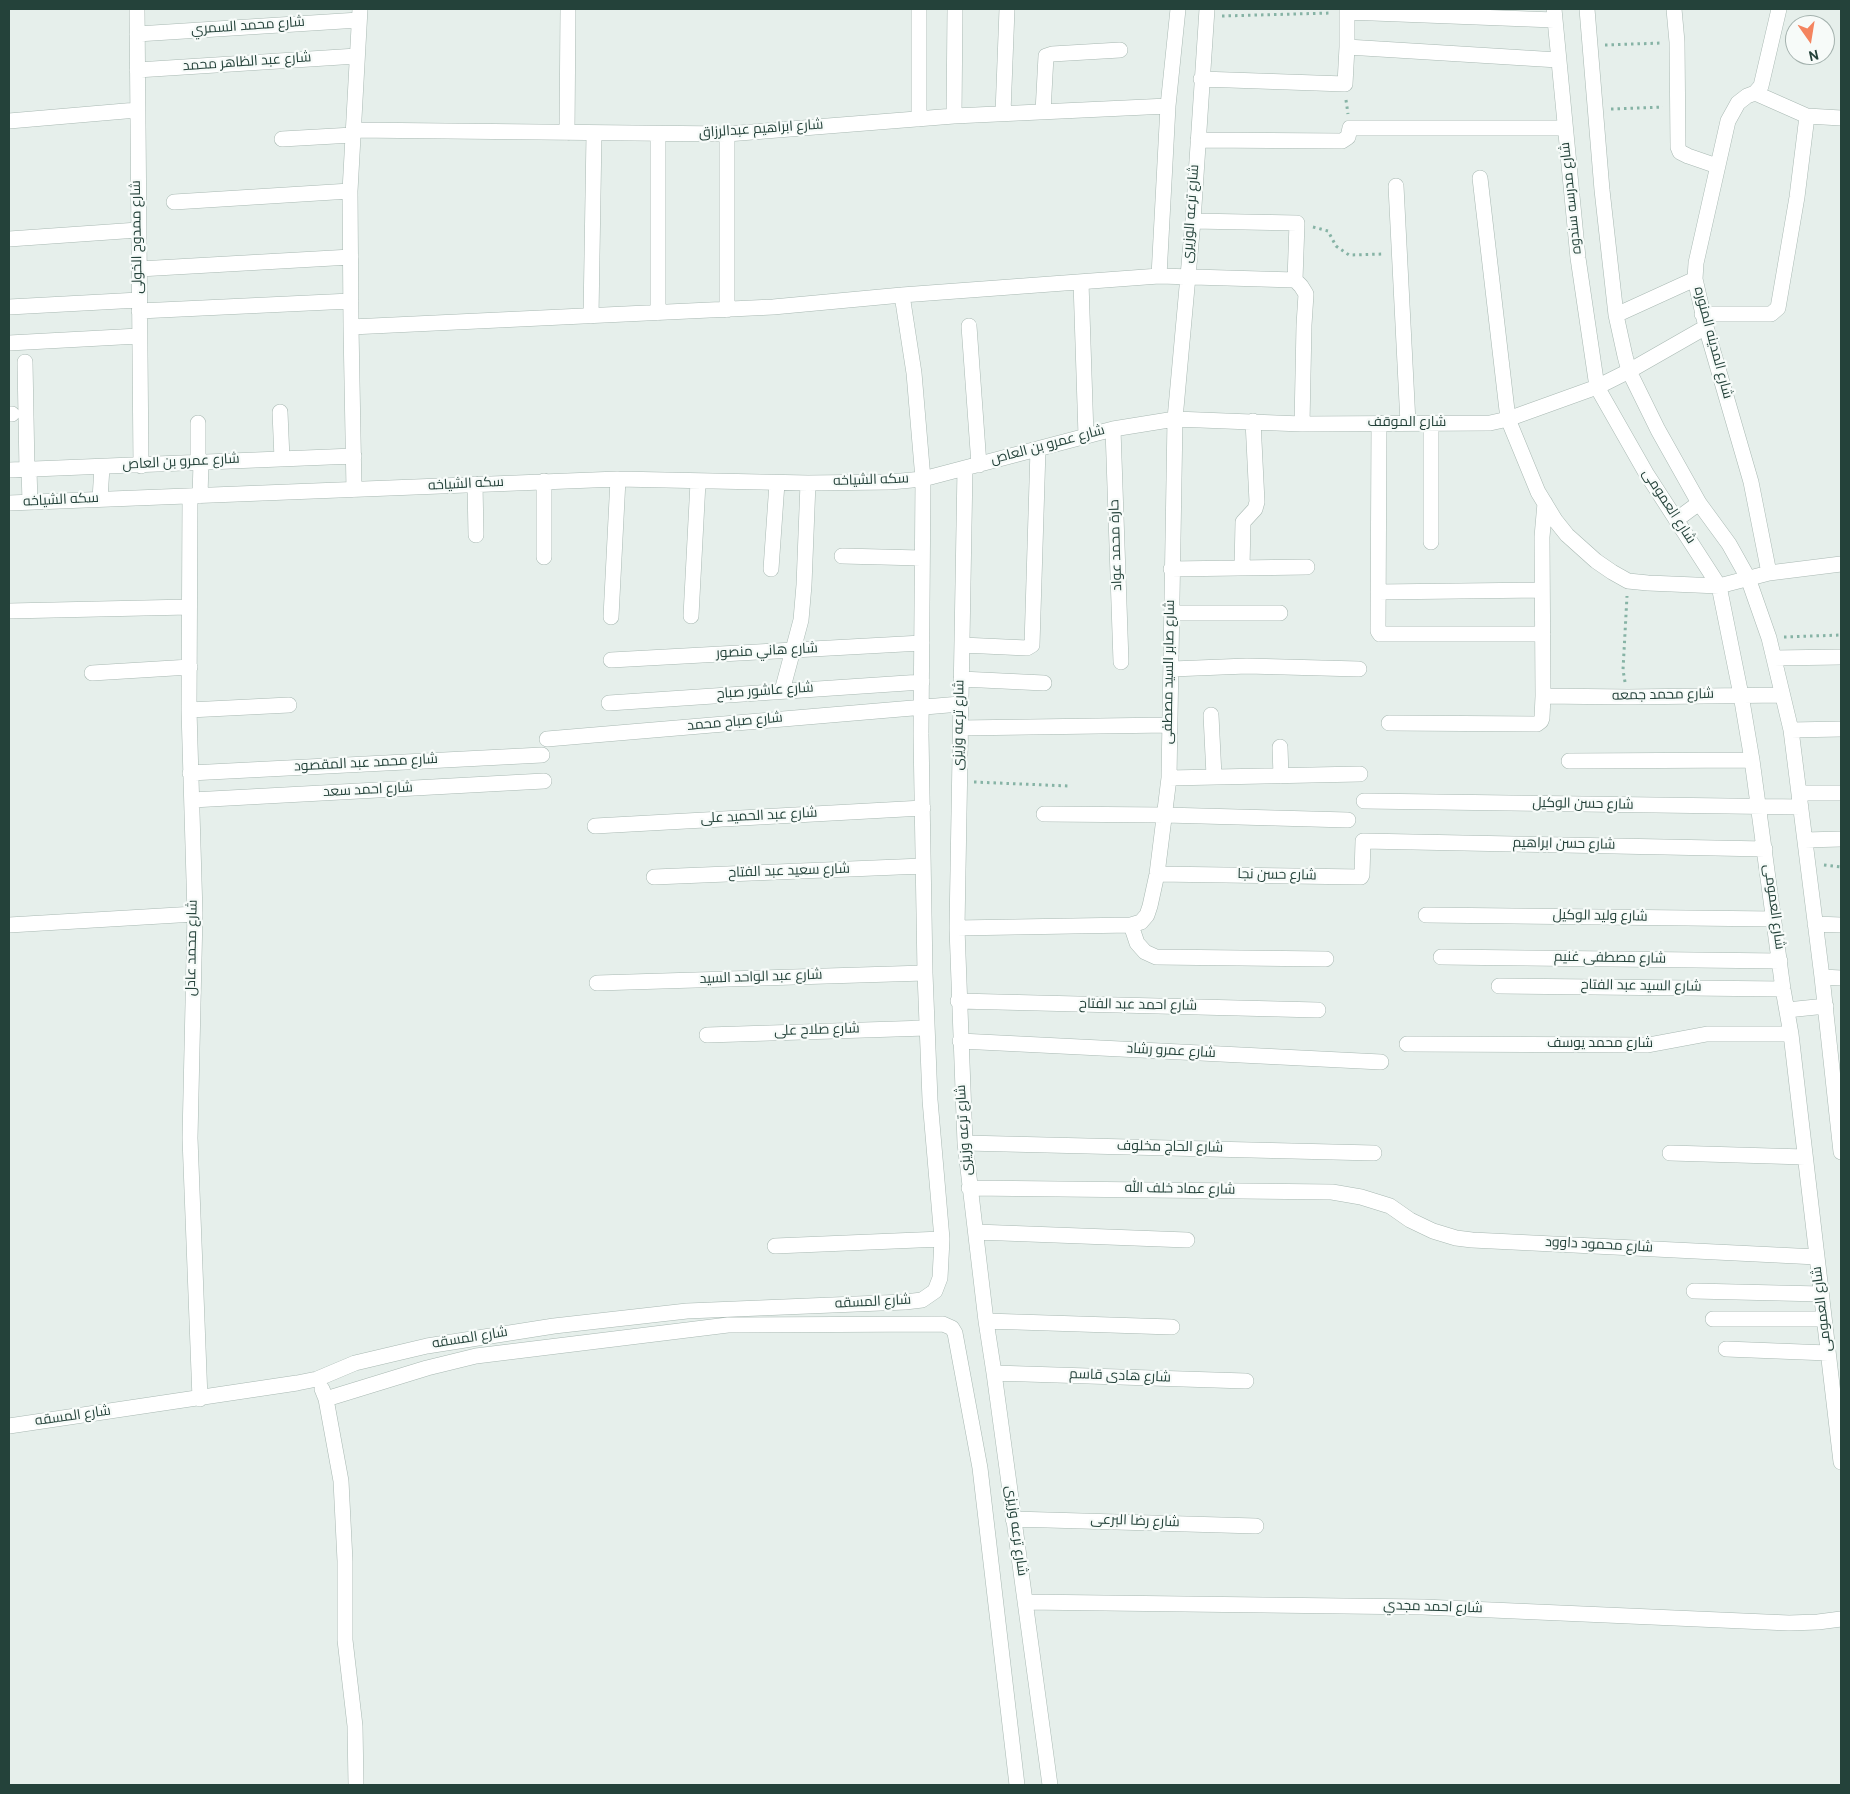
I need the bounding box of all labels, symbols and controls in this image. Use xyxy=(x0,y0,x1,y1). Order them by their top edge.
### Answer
street label: شارع محمد السمري xyxy=(191,15,305,39)
north arrow xyxy=(1785,15,1835,65)
text: N xyxy=(1806,45,1820,64)
street label: شارع عبد الظاهر محمد xyxy=(182,50,312,76)
street label: شارع ابراهيم عبدالرزاق xyxy=(698,117,824,143)
street label: شارع مدرسه سندوه xyxy=(1558,141,1586,255)
street label: شارع ترعه الوزيرى xyxy=(1180,164,1204,264)
street label: شارع ممدوح الخولى xyxy=(129,180,147,294)
street label: شارع المدينه المنوره xyxy=(1689,285,1735,401)
street label: شارع الموقف xyxy=(1368,415,1446,431)
street label: شارع عمرو بن العاص xyxy=(989,423,1107,469)
street label: شارع عمرو بن العاص xyxy=(122,452,240,474)
street label: شارع العمومى xyxy=(1638,466,1698,548)
street label: سكه الشياخه xyxy=(833,471,909,491)
street label: سكه الشياخه xyxy=(428,475,504,495)
street label: سكه الشياخه xyxy=(23,491,99,511)
street label: حارة محمد عواد xyxy=(1107,499,1127,591)
street label: شارع صابر السيد مصطفى xyxy=(1160,600,1180,744)
street label: شارع هاني منصور xyxy=(716,641,818,663)
street label: شارع ترعه وزيزى xyxy=(951,679,969,771)
street label: شارع عاشور صباح xyxy=(716,680,814,704)
street label: شارع محمد جمعه xyxy=(1612,687,1714,705)
street label: شارع صباح محمد xyxy=(686,710,784,736)
street label: شارع محمد عبد المقصود xyxy=(294,752,438,776)
street label: شارع احمد سعد xyxy=(323,780,413,802)
street label: شارع حسن الوكيل xyxy=(1532,796,1634,814)
street label: شارع عبد الحميد على xyxy=(700,806,818,828)
street label: شارع حسن ابراهيم xyxy=(1512,836,1616,854)
street label: شارع سعيد عبد الفتاح xyxy=(728,861,850,883)
street label: شارع العمومى xyxy=(1759,863,1787,951)
street label: شارع حسن نجا xyxy=(1237,867,1317,885)
street label: شارع محمد عادل xyxy=(184,900,202,996)
street label: شارع وليد الوكيل xyxy=(1552,908,1648,926)
street label: شارع مصطفى غنيم xyxy=(1554,950,1666,968)
street label: شارع عبد الواحد السيد xyxy=(699,967,823,989)
street label: شارع السيد عبد الفتاح xyxy=(1580,978,1702,996)
street label: شارع احمد عبد الفتاح xyxy=(1079,997,1197,1015)
street label: شارع صلاح على xyxy=(774,1021,860,1041)
street label: شارع محمد يوسف xyxy=(1547,1036,1653,1052)
street label: شارع عمرو رشاد xyxy=(1126,1041,1216,1063)
street label: شارع ترعه وزيزى xyxy=(953,1084,977,1176)
street label: شارع الحاج مخلوف xyxy=(1117,1139,1223,1157)
street label: شارع عماد خلف الله xyxy=(1124,1181,1236,1199)
street label: شارع محمود داوود xyxy=(1545,1235,1653,1257)
street label: شارع العمومى xyxy=(1809,1265,1837,1353)
street label: شارع المسقه xyxy=(834,1293,912,1313)
street label: شارع المسقه xyxy=(431,1325,509,1353)
street label: شارع هادى قاسم xyxy=(1069,1367,1171,1387)
street label: شارع المسقه xyxy=(34,1403,112,1431)
street label: شارع ترعه وزيزى xyxy=(1000,1485,1030,1577)
street label: شارع رضا البرعى xyxy=(1090,1512,1180,1532)
street label: شارع احمد مجدي xyxy=(1383,1598,1483,1618)

